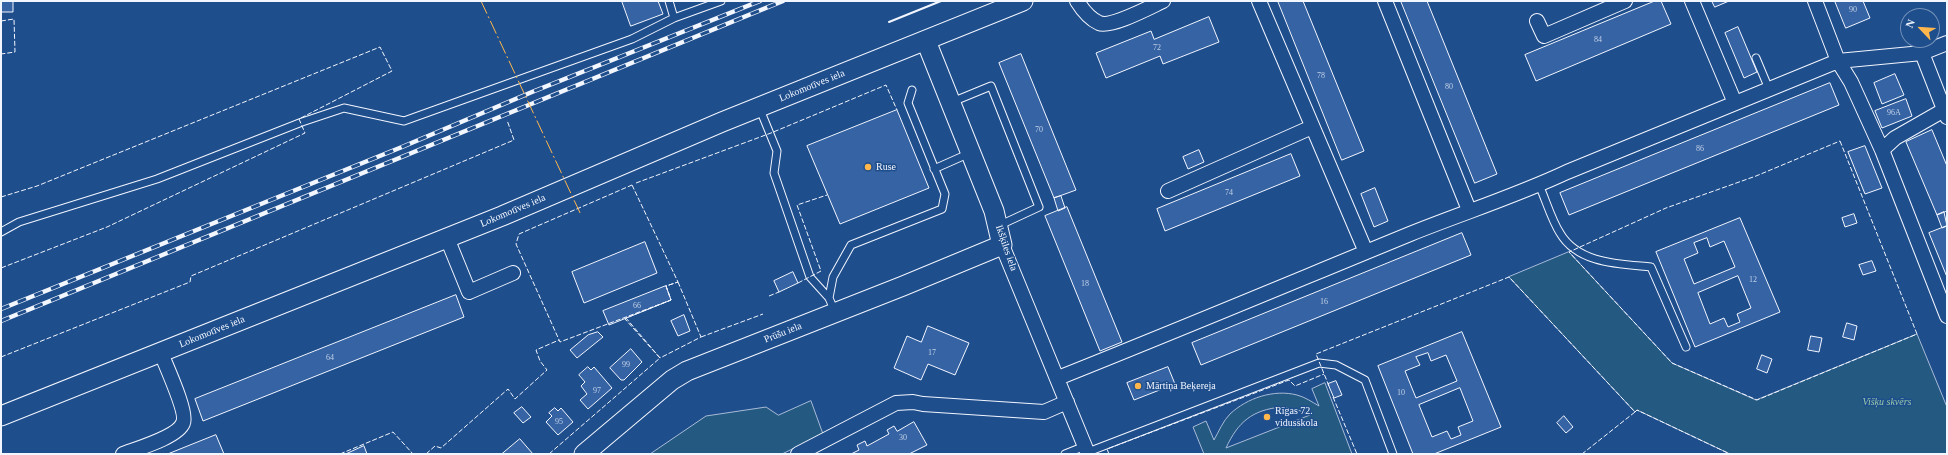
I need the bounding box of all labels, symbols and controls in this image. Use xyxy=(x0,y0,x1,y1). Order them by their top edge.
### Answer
house number: 90 xyxy=(1849,5,1857,15)
north arrow xyxy=(1900,8,1940,48)
text: N xyxy=(1903,17,1917,29)
house number: 84 xyxy=(1594,35,1602,45)
house number: 72 xyxy=(1153,43,1161,53)
street label: Lokomotīves iela xyxy=(777,67,847,105)
house number: 78 xyxy=(1317,71,1325,81)
house number: 80 xyxy=(1445,82,1453,92)
house number: 96A xyxy=(1887,108,1901,118)
house number: 70 xyxy=(1035,125,1043,135)
house number: 86 xyxy=(1696,144,1704,154)
place label: Ruse xyxy=(876,161,896,173)
marker: Ruse xyxy=(863,162,873,172)
house number: 74 xyxy=(1225,188,1233,198)
street label: Lokomotīves iela xyxy=(479,192,547,230)
street label: Ikšķiles iela xyxy=(993,223,1019,273)
house number: 12 xyxy=(1749,275,1757,285)
house number: 18 xyxy=(1081,279,1089,289)
house number: 16 xyxy=(1320,297,1328,307)
house number: 66 xyxy=(633,301,641,311)
street label: Lokomotīves iela xyxy=(177,313,247,351)
street label: Prūšu iela xyxy=(762,320,804,346)
house number: 17 xyxy=(928,348,936,358)
house number: 64 xyxy=(326,353,334,363)
house number: 99 xyxy=(622,360,630,370)
place label: Mārtiņa Beķereja xyxy=(1146,380,1216,392)
marker: Mārtiņa Beķereja xyxy=(1133,381,1143,391)
house number: 97 xyxy=(593,386,601,396)
house number: 10 xyxy=(1397,388,1405,398)
park label: Višķu skvērs xyxy=(1863,396,1911,408)
place label: Rīgas 72. vidusskola xyxy=(1275,405,1318,428)
marker: Rīgas 72. vidusskola xyxy=(1262,412,1272,422)
house number: 95 xyxy=(555,417,563,427)
house number: 30 xyxy=(899,433,907,443)

